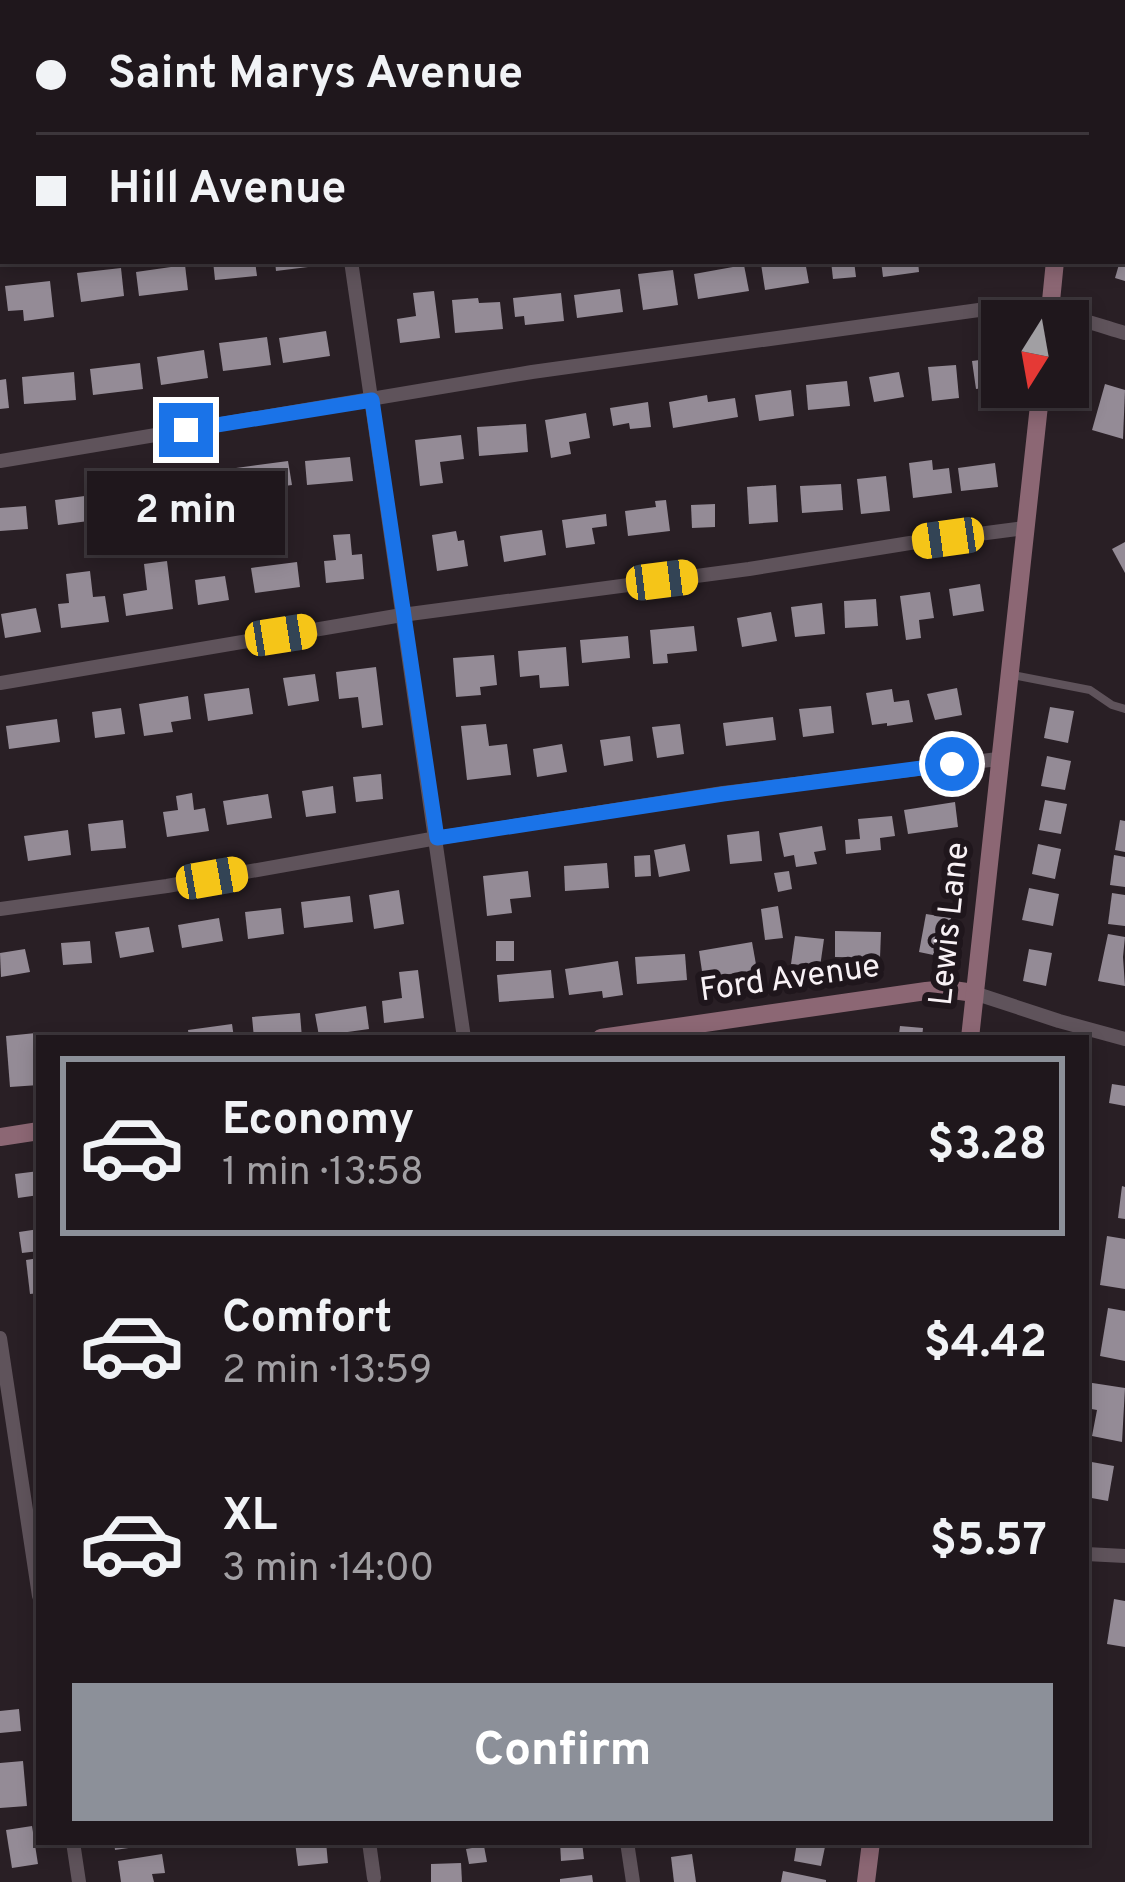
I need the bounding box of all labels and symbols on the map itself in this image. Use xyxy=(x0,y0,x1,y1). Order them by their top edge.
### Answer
north arrow xyxy=(981,300,1089,408)
route end xyxy=(159,403,213,457)
callout: 2 min xyxy=(87,472,285,556)
car xyxy=(910,515,986,561)
car xyxy=(624,558,700,602)
car xyxy=(243,612,319,658)
route start xyxy=(925,737,979,791)
street label: Lewis Lane xyxy=(922,840,980,1008)
car xyxy=(173,854,251,902)
street label: Ford Avenue xyxy=(697,947,883,1013)

